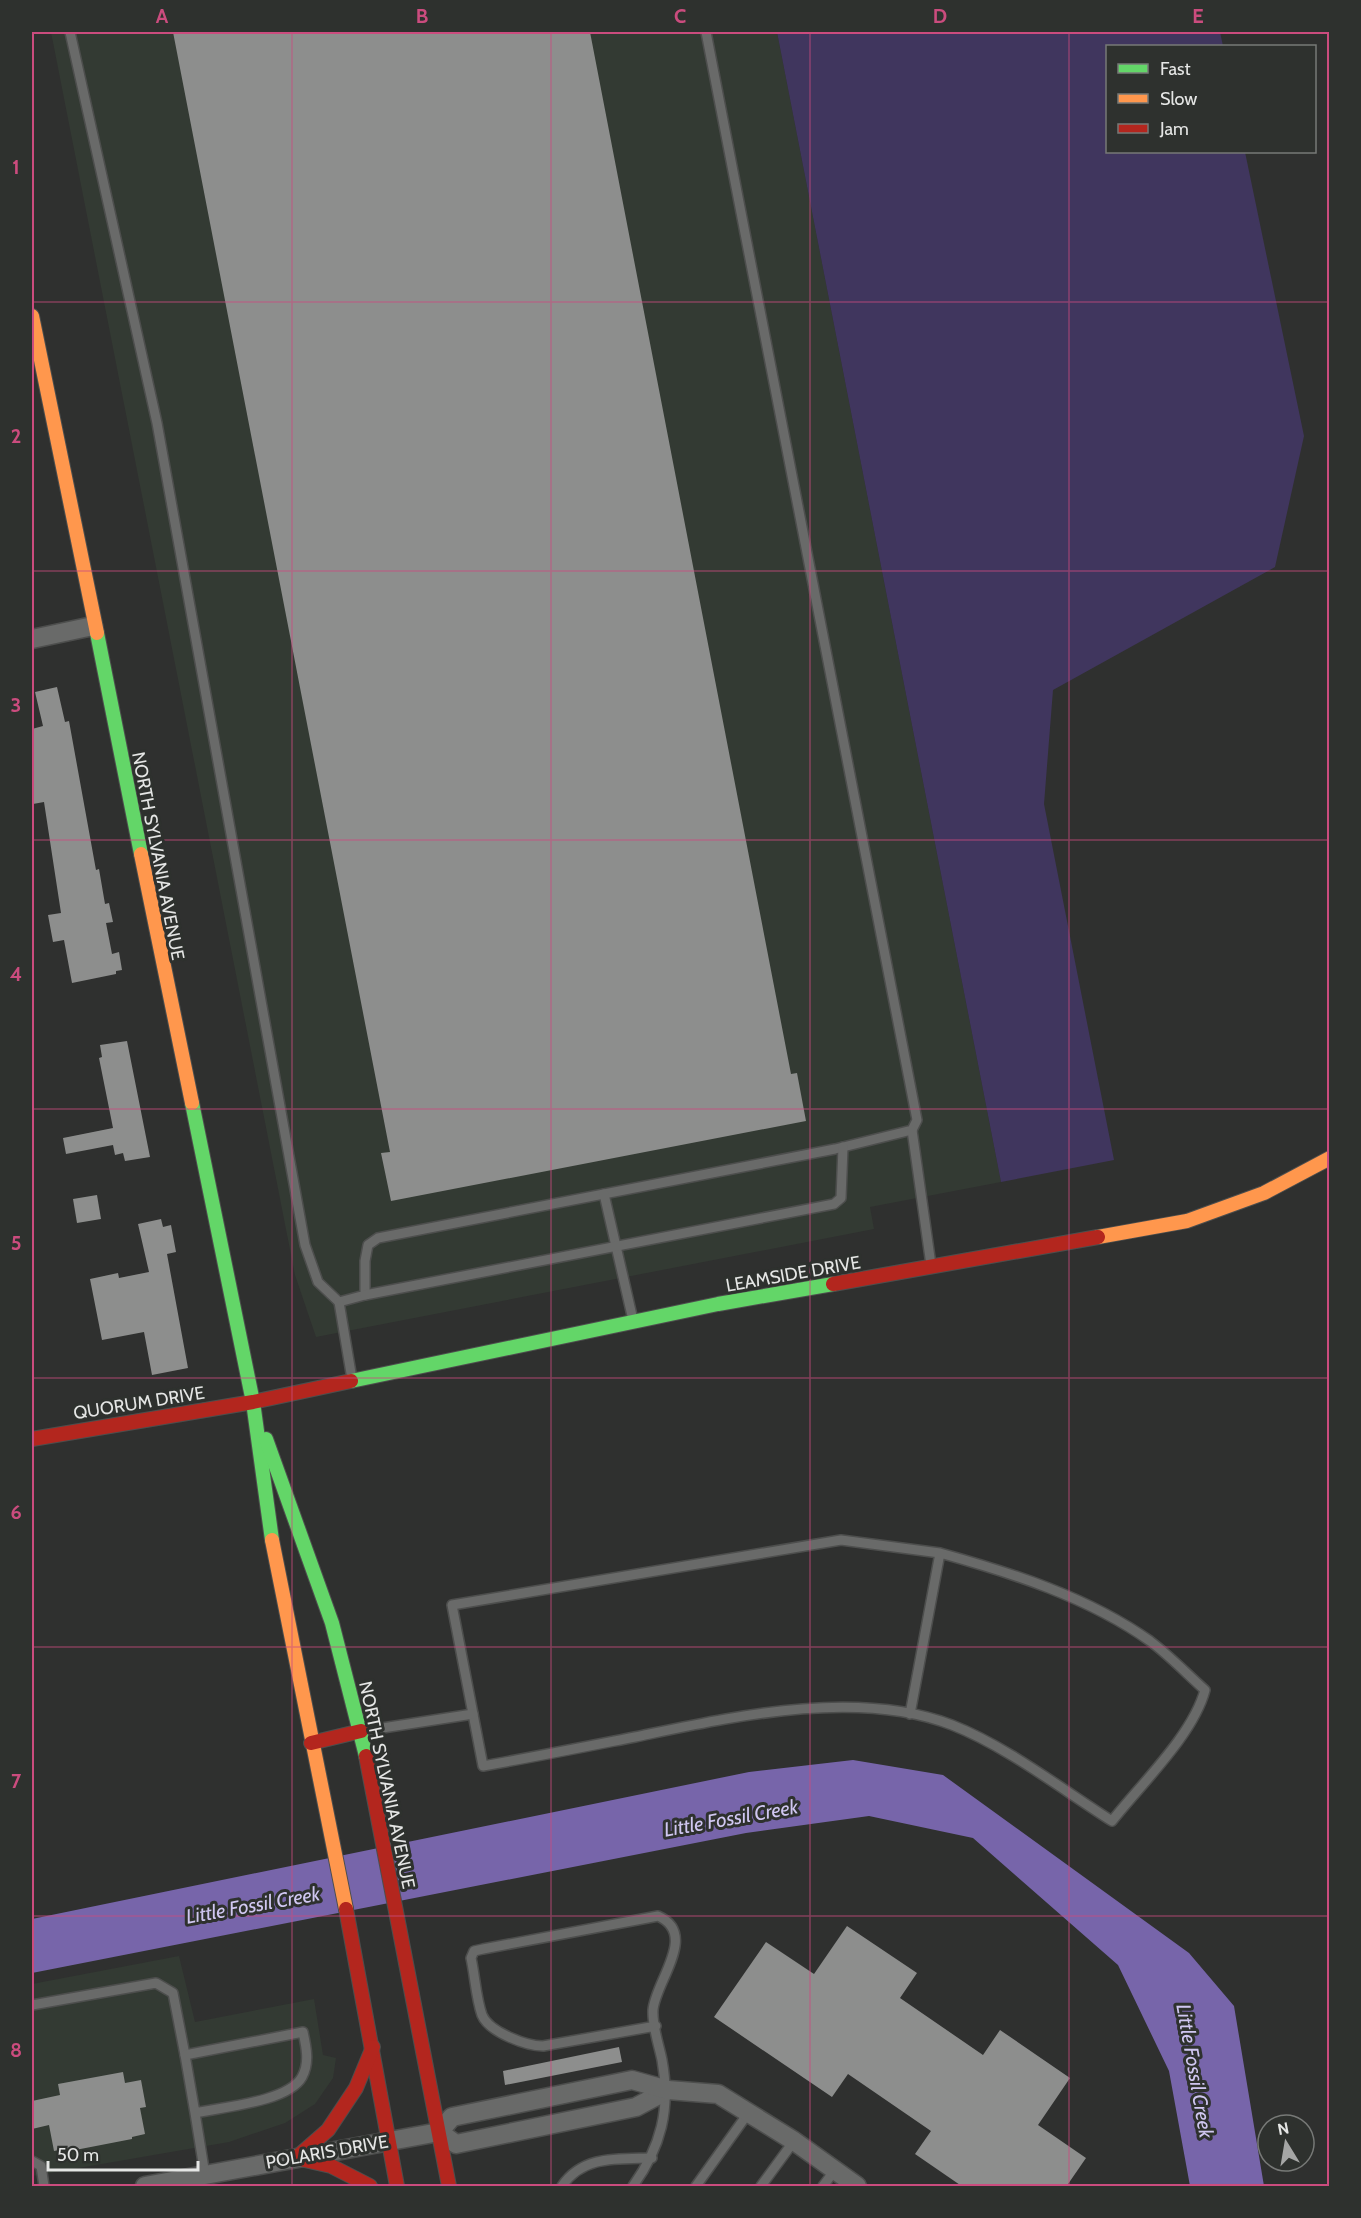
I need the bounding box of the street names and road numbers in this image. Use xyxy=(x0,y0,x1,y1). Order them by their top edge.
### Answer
street label: NORTH SYLVANIA AVENUE xyxy=(127,750,189,962)
street label: LEAMSIDE DRIVE xyxy=(724,1251,862,1297)
street label: QUORUM DRIVE xyxy=(72,1382,206,1424)
street label: NORTH SYLVANIA AVENUE xyxy=(354,1679,420,1891)
street label: POLARIS DRIVE xyxy=(264,2130,390,2174)

